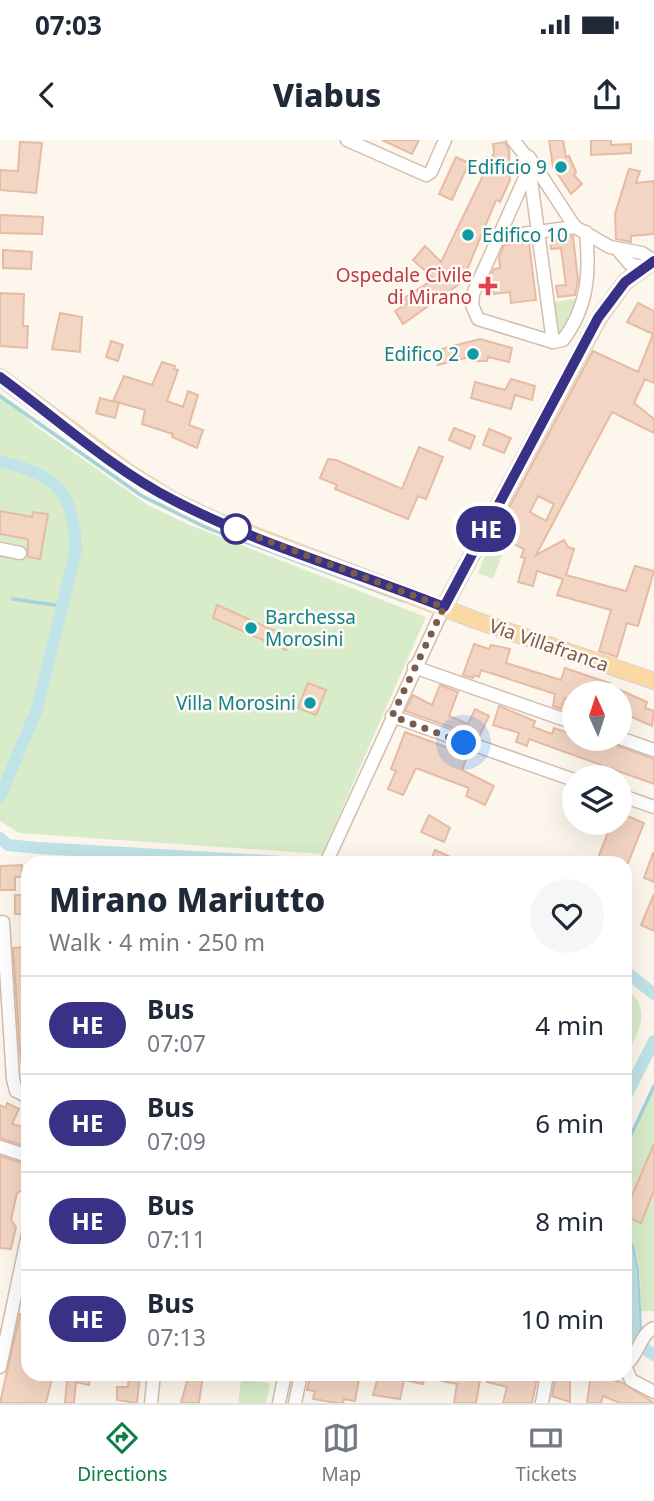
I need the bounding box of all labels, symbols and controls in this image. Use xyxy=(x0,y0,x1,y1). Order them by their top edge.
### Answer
text: 07:03 xyxy=(35,7,102,43)
text: Viabus xyxy=(273,73,381,116)
icon: back xyxy=(28,76,66,114)
icon: share xyxy=(588,76,626,114)
place label: Edificio 9 xyxy=(467,154,547,180)
marker: Edificio 9 xyxy=(553,159,569,175)
place label: Edifico 10 xyxy=(482,222,568,248)
marker: Edifico 10 xyxy=(460,227,476,243)
place label: Ospedale Civile di Mirano xyxy=(336,262,472,310)
marker: Ospedale Civile di Mirano xyxy=(478,276,498,296)
place label: Edifico 2 xyxy=(384,341,459,367)
marker: Edifico 2 xyxy=(465,346,481,362)
line badge: HE xyxy=(454,506,518,552)
text: HE xyxy=(470,512,502,545)
unlabelled marker xyxy=(221,514,251,544)
place label: Barchessa Morosini xyxy=(265,604,356,652)
street label: Via Villafranca xyxy=(486,612,612,678)
marker: Barchessa Morosini xyxy=(243,620,259,636)
north arrow xyxy=(562,681,632,751)
map controls xyxy=(562,681,632,835)
place label: Villa Morosini xyxy=(176,690,296,716)
marker: Villa Morosini xyxy=(302,695,318,711)
your location xyxy=(446,725,481,760)
button: layers xyxy=(562,765,632,835)
text: Mirano Mariutto xyxy=(49,877,325,922)
button: heart xyxy=(530,879,604,953)
text: Walk · 4 min · 250 m xyxy=(49,926,265,958)
text: Bus xyxy=(147,991,194,1027)
text: 4 min xyxy=(535,1007,604,1043)
text: HE xyxy=(72,1008,103,1041)
text: 07:07 xyxy=(147,1027,206,1059)
text: Bus xyxy=(147,1089,194,1125)
text: 6 min xyxy=(535,1105,604,1141)
text: HE xyxy=(72,1106,103,1139)
text: 07:09 xyxy=(147,1125,206,1157)
text: Bus xyxy=(147,1187,194,1223)
text: 8 min xyxy=(535,1203,604,1239)
text: HE xyxy=(72,1204,103,1237)
text: 07:11 xyxy=(147,1223,206,1255)
text: Bus xyxy=(147,1285,194,1321)
text: 10 min xyxy=(520,1301,604,1337)
text: HE xyxy=(72,1302,103,1335)
text: 07:13 xyxy=(147,1321,206,1353)
tab: Directions xyxy=(77,1419,167,1487)
tab: Map xyxy=(322,1419,361,1487)
tab: Tickets xyxy=(515,1419,577,1487)

